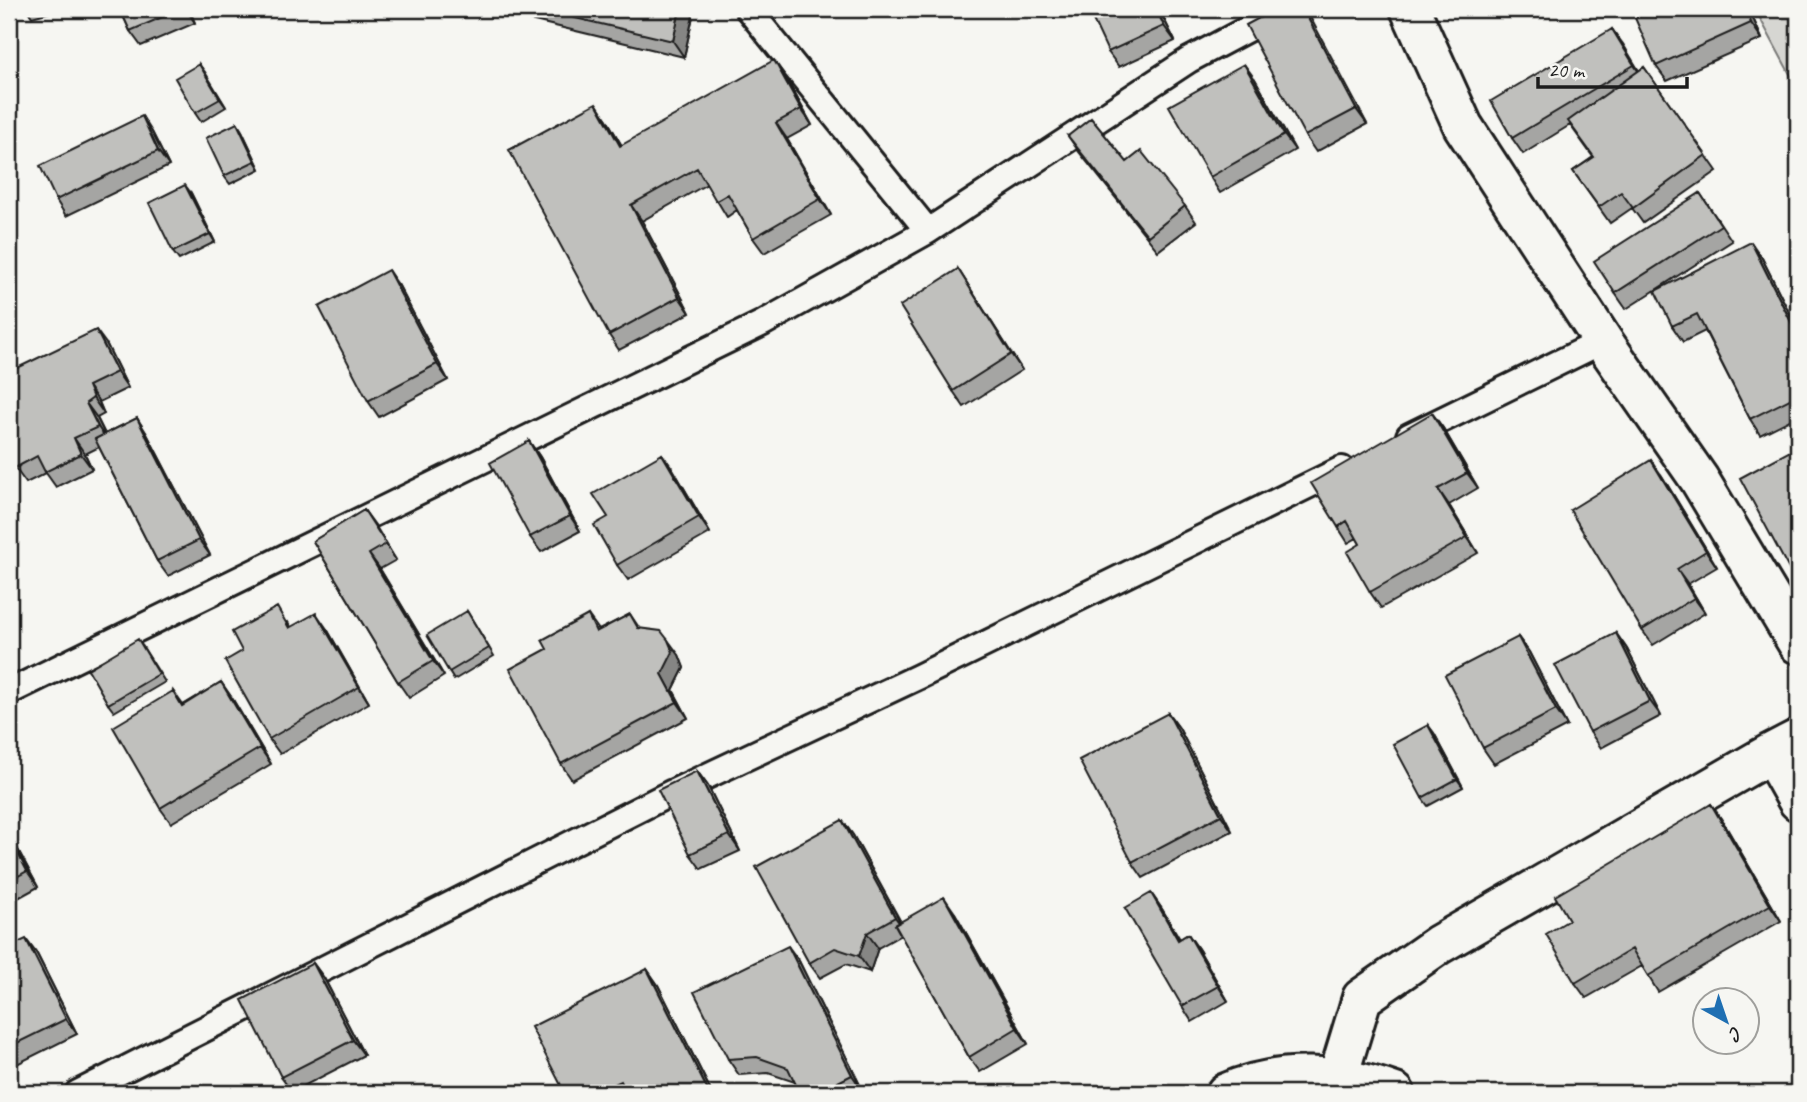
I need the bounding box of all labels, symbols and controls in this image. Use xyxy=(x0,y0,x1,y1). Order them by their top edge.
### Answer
scale bar xyxy=(1538,46,1686,90)
text: 20 m xyxy=(1548,57,1586,83)
north arrow xyxy=(1692,986,1762,1056)
text: С xyxy=(1723,1021,1748,1047)

